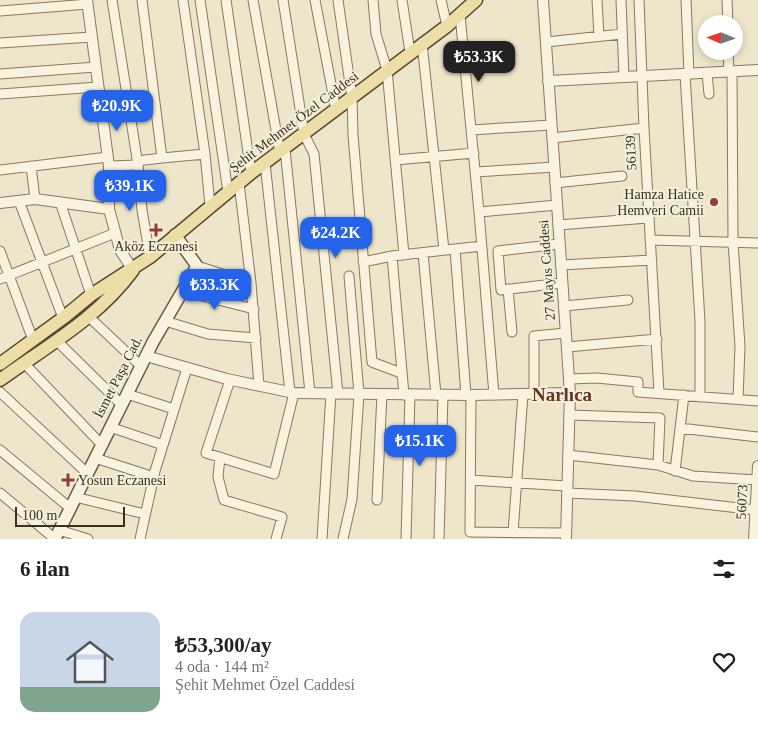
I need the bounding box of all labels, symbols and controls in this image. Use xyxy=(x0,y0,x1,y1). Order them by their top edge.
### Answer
north arrow xyxy=(698,15,742,60)
map controls xyxy=(698,15,743,60)
pin: ₺53.3K xyxy=(438,41,520,83)
text: ₺53.3K xyxy=(454,48,504,65)
street label: Şehit Mehmet Özel Caddesi xyxy=(226,68,361,175)
pin: ₺20.9K xyxy=(76,90,158,132)
text: ₺20.9K xyxy=(92,97,142,114)
street label: 56139 xyxy=(623,135,639,171)
pin: ₺39.1K xyxy=(89,170,171,212)
text: ₺39.1K xyxy=(105,177,155,194)
place label: Hamza Hatice Hemveri Camii xyxy=(617,187,704,218)
marker: Hamza Hatice Hemveri Camii xyxy=(708,196,720,208)
pin: ₺24.2K xyxy=(295,216,377,259)
street label: 27 Mayıs Caddesi xyxy=(536,219,558,321)
marker: Aköz Eczanesi xyxy=(150,224,162,236)
text: ₺24.2K xyxy=(311,224,361,241)
place label: Aköz Eczanesi xyxy=(114,239,198,254)
pin: ₺33.3K xyxy=(174,268,256,311)
text: ₺33.3K xyxy=(190,276,240,293)
street label: İsmet Paşa Cad. xyxy=(91,334,145,420)
district label: Narlıca xyxy=(532,384,593,405)
pin: ₺15.1K xyxy=(379,424,461,467)
text: ₺15.1K xyxy=(395,432,445,449)
place label: Yosun Eczanesi xyxy=(78,473,167,488)
marker: Yosun Eczanesi xyxy=(62,474,74,486)
street label: 56073 xyxy=(734,484,750,520)
scale bar xyxy=(15,504,125,527)
text: 100 m xyxy=(22,508,57,523)
icon: filters xyxy=(710,555,738,583)
text: 6 ilan xyxy=(20,557,70,581)
icon: home xyxy=(60,632,120,692)
text: ₺53,300/ay xyxy=(175,633,272,657)
icon: heart xyxy=(710,648,738,676)
text: 4 oda · 144 m² xyxy=(175,658,269,675)
text: Şehit Mehmet Özel Caddesi xyxy=(175,676,355,693)

